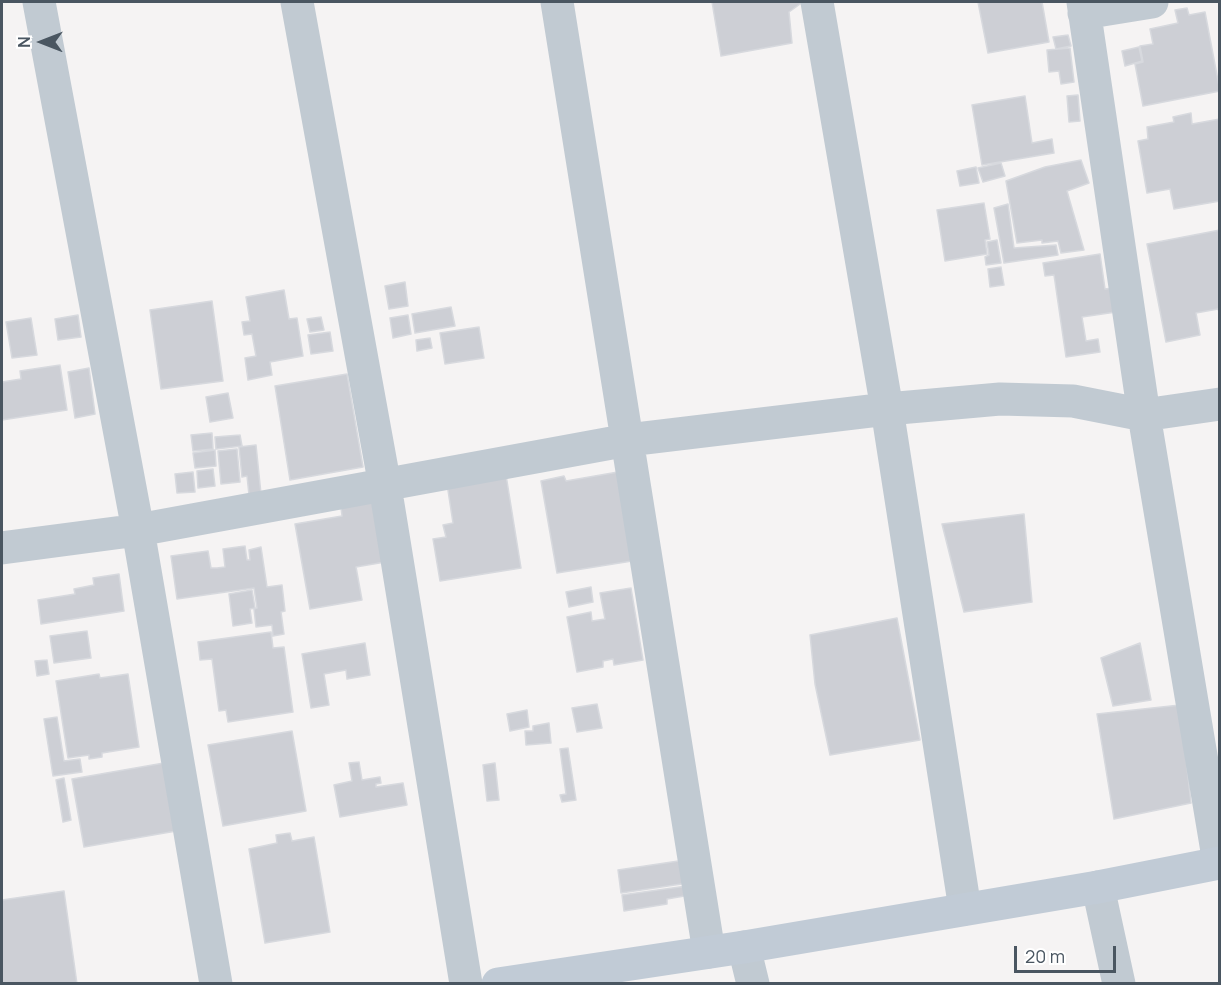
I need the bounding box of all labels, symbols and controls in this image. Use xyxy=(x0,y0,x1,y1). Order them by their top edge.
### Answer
north arrow xyxy=(12,12,72,72)
text: N xyxy=(13,36,35,48)
scale bar xyxy=(1017,934,1119,972)
text: 20 m xyxy=(1025,944,1065,968)

